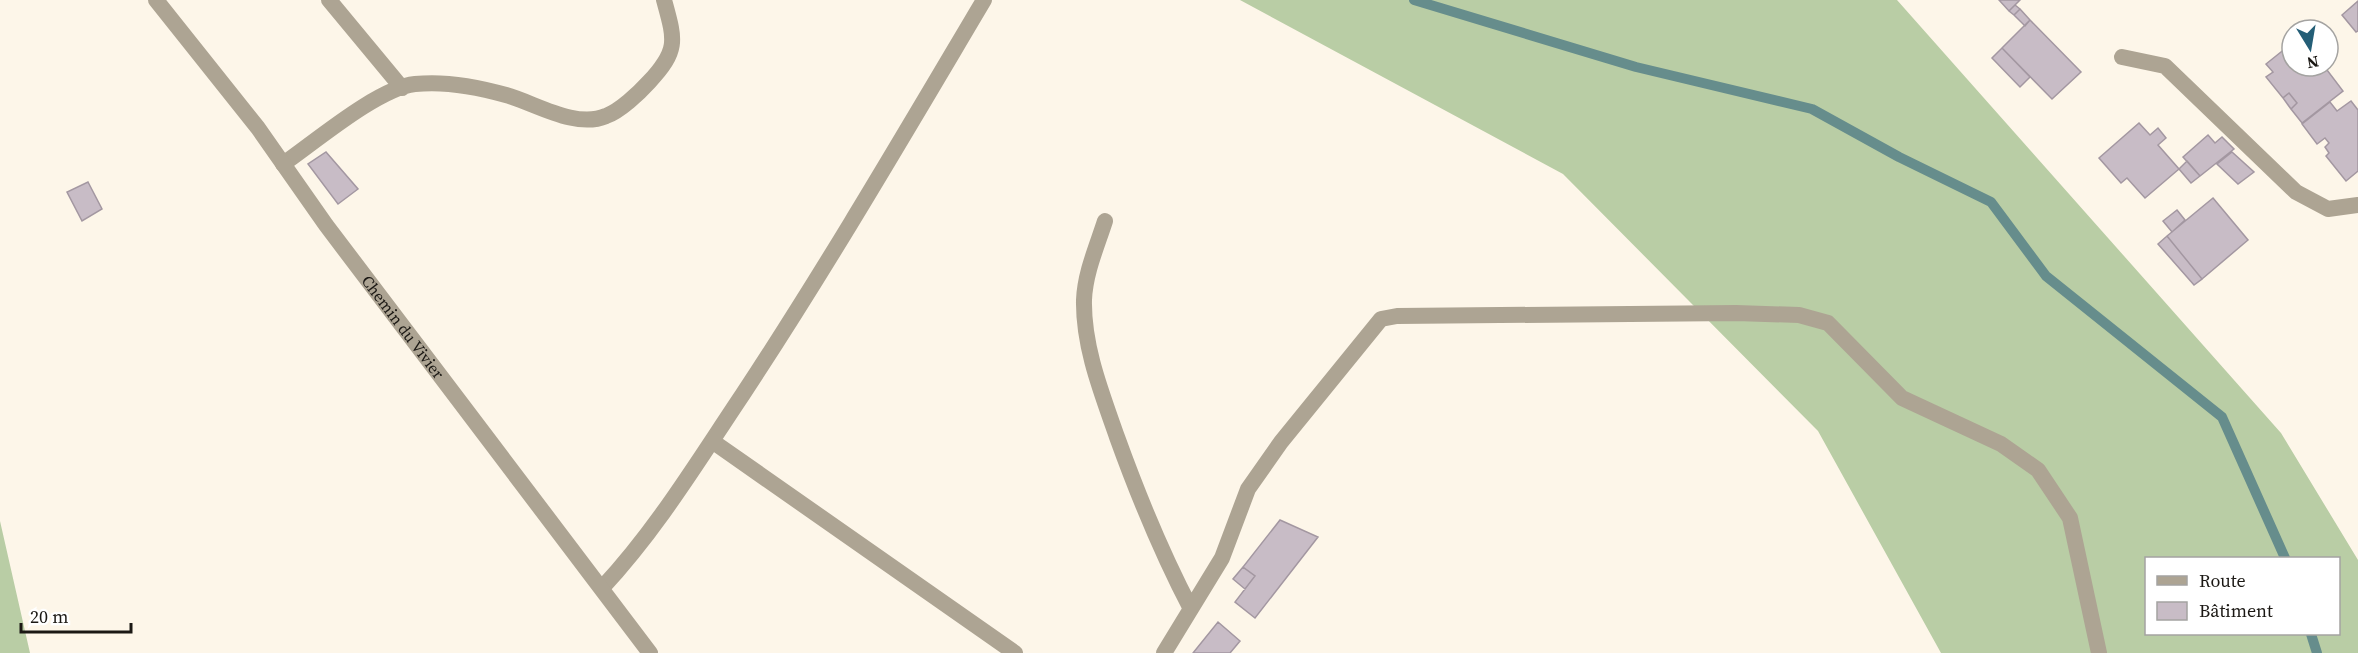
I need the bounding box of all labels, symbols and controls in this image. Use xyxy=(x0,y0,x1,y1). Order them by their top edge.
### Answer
north arrow xyxy=(2280,18,2340,78)
text: N xyxy=(2305,51,2321,75)
street label: Chemin du Vivier xyxy=(357,271,450,383)
legend xyxy=(2145,557,2340,635)
text: Route xyxy=(2199,568,2246,593)
scale bar xyxy=(21,596,130,634)
text: Bâtiment xyxy=(2199,598,2273,623)
text: 20 m xyxy=(30,604,68,629)

